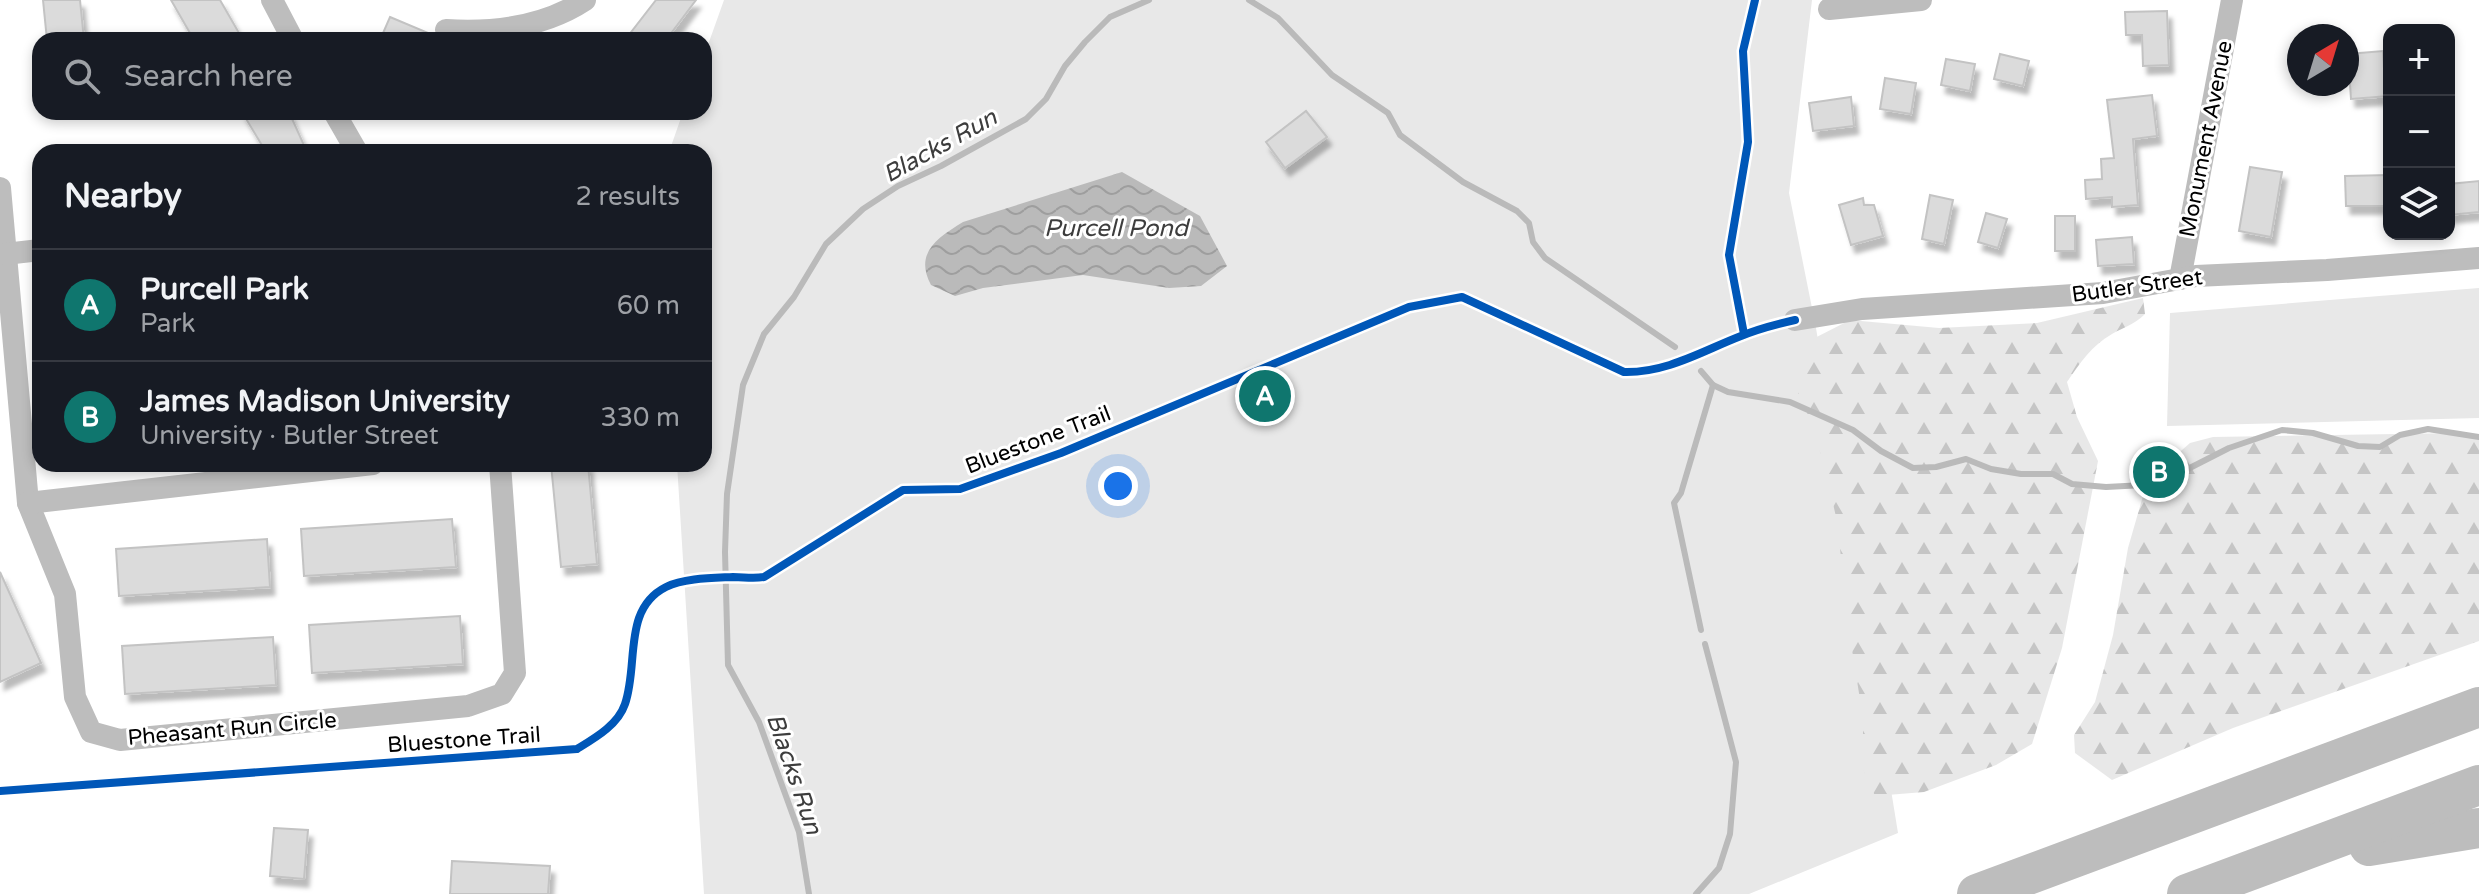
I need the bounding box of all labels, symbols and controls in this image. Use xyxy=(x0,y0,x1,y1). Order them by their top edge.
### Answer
north arrow xyxy=(2287,24,2359,96)
map controls xyxy=(2383,24,2455,240)
button: + xyxy=(2383,24,2455,96)
search box xyxy=(32,32,712,120)
street label: Monument Avenue xyxy=(2174,39,2238,239)
icon: search xyxy=(60,54,104,98)
text: Search here xyxy=(124,58,293,95)
button: − xyxy=(2383,96,2455,168)
water label: Blacks Run xyxy=(878,102,1003,189)
button: layers xyxy=(2383,168,2455,240)
text: Nearby xyxy=(64,176,182,217)
text: 2 results xyxy=(575,181,680,212)
water label: Purcell Pond xyxy=(1044,214,1191,243)
street label: Butler Street xyxy=(2070,264,2204,308)
text: Purcell Park xyxy=(140,271,309,308)
text: A xyxy=(80,290,100,321)
text: 60 m xyxy=(617,290,680,321)
text: Park xyxy=(140,308,196,339)
pin: A xyxy=(1239,366,1291,426)
text: James Madison University xyxy=(140,383,510,420)
street label: Bluestone Trail xyxy=(961,400,1115,480)
text: B xyxy=(81,402,99,433)
text: 330 m xyxy=(600,402,680,433)
text: University · Butler Street xyxy=(140,420,439,451)
pin: B xyxy=(2133,442,2185,502)
your location xyxy=(1098,466,1138,506)
street label: Pheasant Run Circle xyxy=(126,707,338,751)
water label: Blacks Run xyxy=(760,710,829,839)
street label: Bluestone Trail xyxy=(386,722,542,758)

